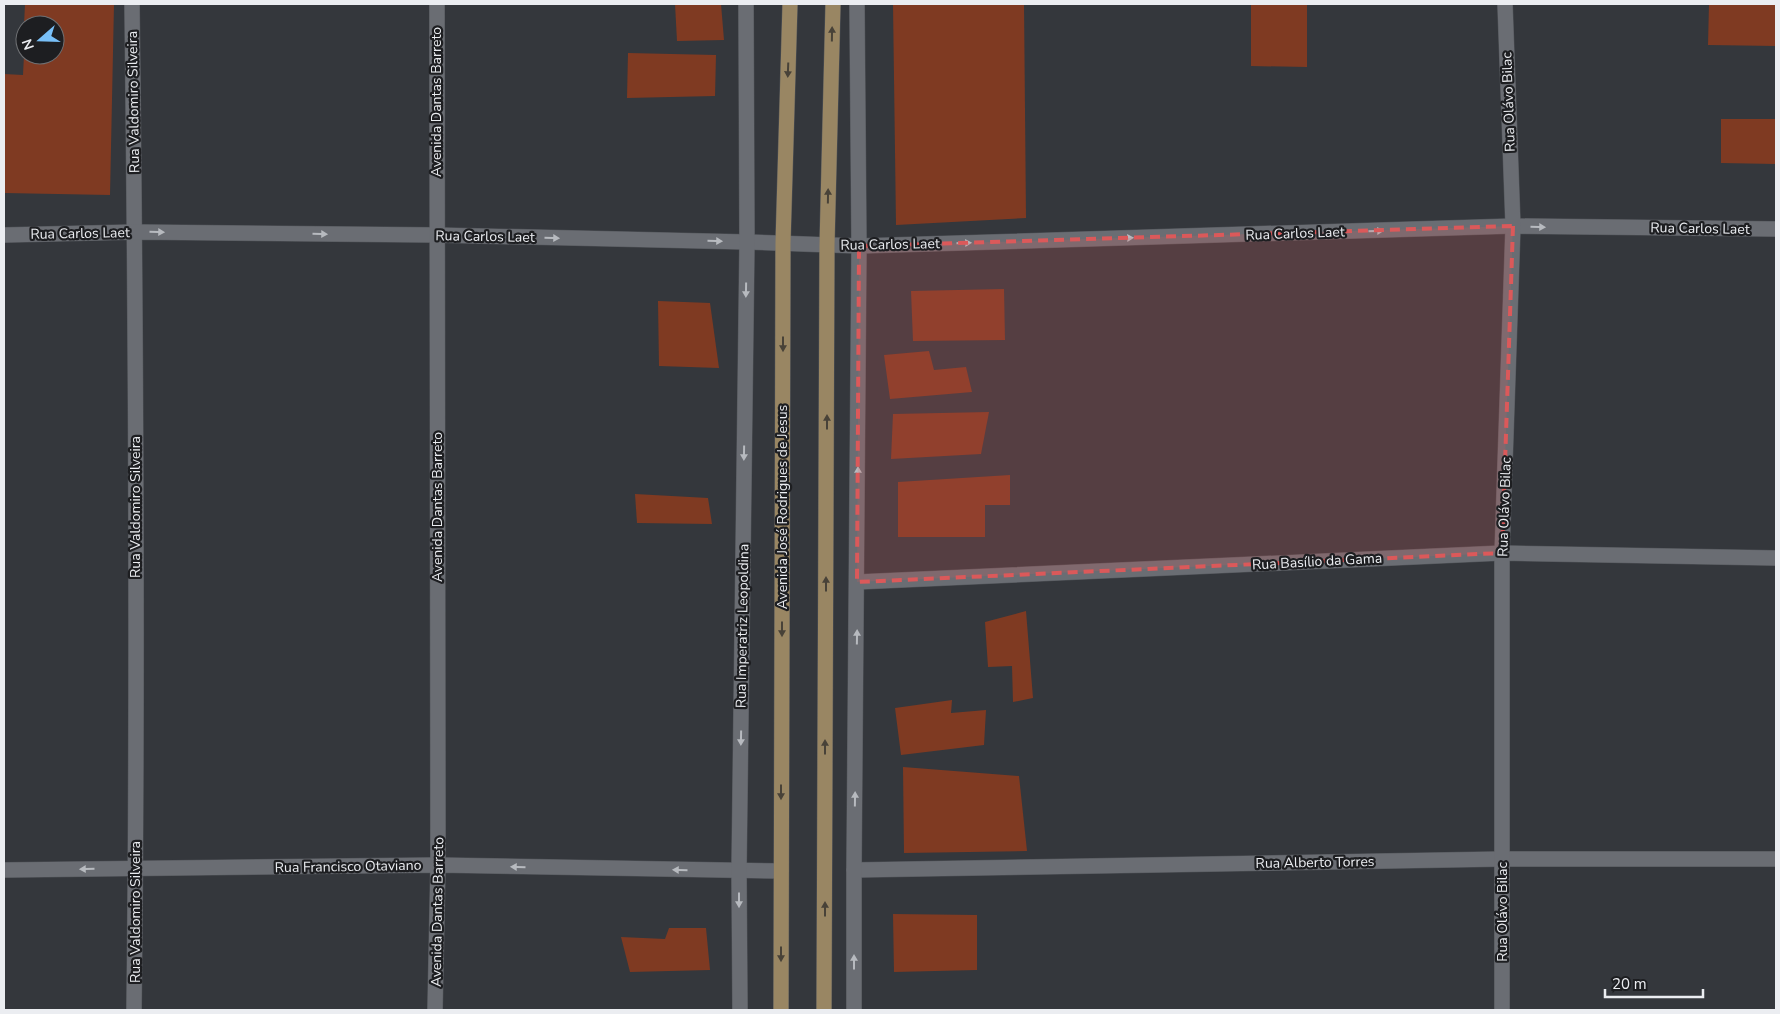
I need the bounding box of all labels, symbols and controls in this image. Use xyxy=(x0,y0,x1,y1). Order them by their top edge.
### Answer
north arrow xyxy=(15,15,65,65)
one-way arrow xyxy=(828,26,836,42)
street label: Avenida Dantas Barreto xyxy=(427,27,446,177)
street label: Rua Valdomiro Silveira xyxy=(123,31,144,173)
text: N xyxy=(18,36,39,52)
street label: Rua Olávo Bilac xyxy=(1497,51,1520,152)
one-way arrow xyxy=(783,62,791,78)
one-way arrow xyxy=(825,188,833,204)
street label: Rua Carlos Laet xyxy=(1650,218,1750,239)
street label: Rua Carlos Laet xyxy=(1245,222,1345,245)
street label: Rua Carlos Laet xyxy=(30,223,130,244)
one-way arrow xyxy=(1531,223,1547,231)
street label: Rua Carlos Laet xyxy=(435,226,535,247)
one-way arrow xyxy=(1368,226,1384,234)
one-way arrow xyxy=(150,228,166,236)
one-way arrow xyxy=(312,230,328,238)
one-way arrow xyxy=(545,234,561,242)
street label: Rua Carlos Laet xyxy=(840,234,940,255)
one-way arrow xyxy=(1118,234,1134,242)
one-way arrow xyxy=(707,237,723,245)
one-way arrow xyxy=(956,239,972,247)
one-way arrow xyxy=(742,283,750,299)
one-way arrow xyxy=(779,336,787,352)
street label: Avenida José Rodrigues de Jesus xyxy=(773,404,792,609)
one-way arrow xyxy=(823,413,831,429)
street label: Avenida Dantas Barreto xyxy=(428,432,447,582)
street label: Rua Valdomiro Silveira xyxy=(126,436,145,578)
one-way arrow xyxy=(740,445,748,461)
street label: Rua Olávo Bilac xyxy=(1493,456,1516,557)
one-way arrow xyxy=(854,466,862,482)
street label: Rua Imperatriz Leopoldina xyxy=(732,544,753,708)
street label: Rua Basílio da Gama xyxy=(1251,549,1383,574)
one-way arrow xyxy=(822,576,830,592)
one-way arrow xyxy=(778,621,786,637)
one-way arrow xyxy=(853,628,861,644)
one-way arrow xyxy=(737,730,745,746)
one-way arrow xyxy=(821,738,829,754)
one-way arrow xyxy=(777,784,785,800)
one-way arrow xyxy=(851,791,859,807)
street label: Avenida Dantas Barreto xyxy=(427,837,448,987)
street label: Rua Valdomiro Silveira xyxy=(126,841,145,983)
street label: Rua Alberto Torres xyxy=(1255,852,1375,873)
street label: Rua Francisco Otaviano xyxy=(274,856,422,877)
street label: Rua Olávo Bilac xyxy=(1493,862,1512,962)
one-way arrow xyxy=(509,863,525,871)
one-way arrow xyxy=(78,865,94,873)
one-way arrow xyxy=(672,866,688,874)
one-way arrow xyxy=(735,893,743,909)
one-way arrow xyxy=(821,901,829,917)
one-way arrow xyxy=(777,946,785,962)
one-way arrow xyxy=(850,953,858,969)
scale bar xyxy=(1605,966,1702,998)
text: 20 m xyxy=(1612,974,1647,994)

